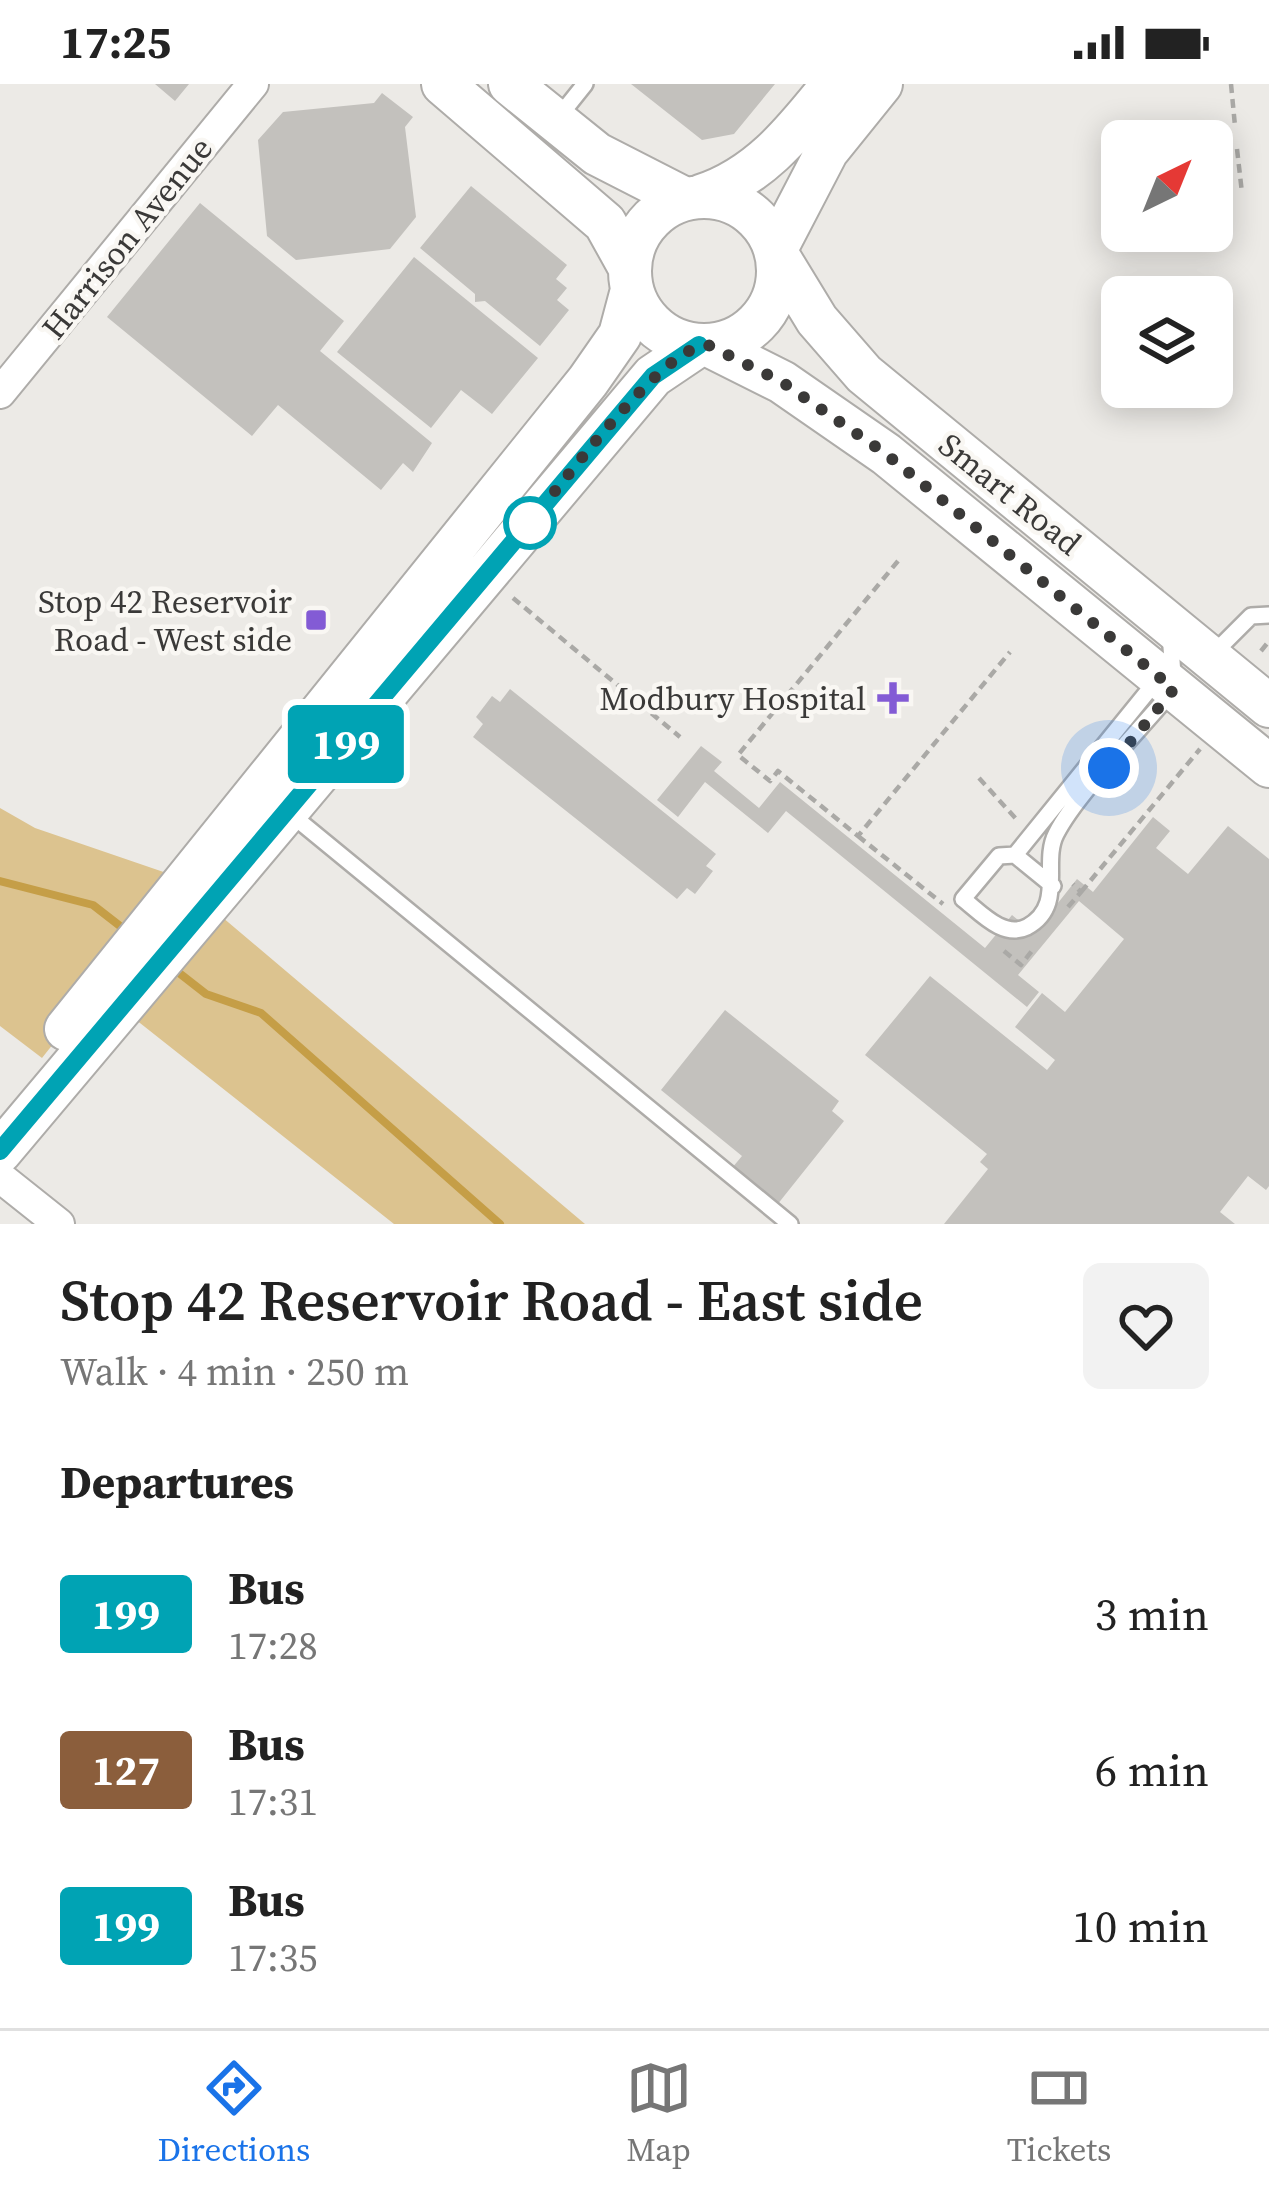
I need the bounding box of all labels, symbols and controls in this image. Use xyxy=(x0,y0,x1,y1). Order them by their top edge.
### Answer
text: 17:25 xyxy=(60,11,171,73)
north arrow xyxy=(1101,120,1233,252)
map controls xyxy=(1101,120,1233,408)
street label: Harrison Avenue xyxy=(31,127,223,349)
button: layers xyxy=(1101,276,1233,408)
street label: Smart Road xyxy=(929,423,1091,565)
unlabelled marker xyxy=(505,498,555,548)
place label: Stop 42 Reservoir Road - West side xyxy=(38,579,292,662)
marker: Stop 42 Reservoir Road - West side xyxy=(303,607,329,633)
place label: Modbury Hospital xyxy=(599,676,866,721)
marker: Modbury Hospital xyxy=(877,682,909,714)
line badge: 199 xyxy=(277,705,415,783)
text: 199 xyxy=(312,715,380,773)
your location xyxy=(1079,738,1139,798)
text: Stop 42 Reservoir Road - East side xyxy=(60,1261,923,1339)
button: heart xyxy=(1083,1263,1209,1389)
text: Walk · 4 min · 250 m xyxy=(60,1345,409,1398)
text: Departures xyxy=(60,1451,294,1513)
text: Bus xyxy=(228,1557,305,1619)
text: 3 min xyxy=(1095,1583,1209,1645)
text: 199 xyxy=(92,1585,160,1643)
text: 17:28 xyxy=(228,1619,318,1672)
text: Bus xyxy=(228,1713,305,1775)
text: 6 min xyxy=(1095,1739,1209,1801)
text: 127 xyxy=(92,1741,160,1799)
text: 17:31 xyxy=(228,1775,318,1828)
text: Bus xyxy=(228,1869,305,1931)
text: 10 min xyxy=(1072,1895,1209,1957)
text: 199 xyxy=(92,1897,160,1955)
text: 17:35 xyxy=(228,1931,318,1984)
tab: Directions xyxy=(158,2055,310,2172)
tab: Map xyxy=(626,2055,692,2172)
tab: Tickets xyxy=(1007,2055,1111,2172)

